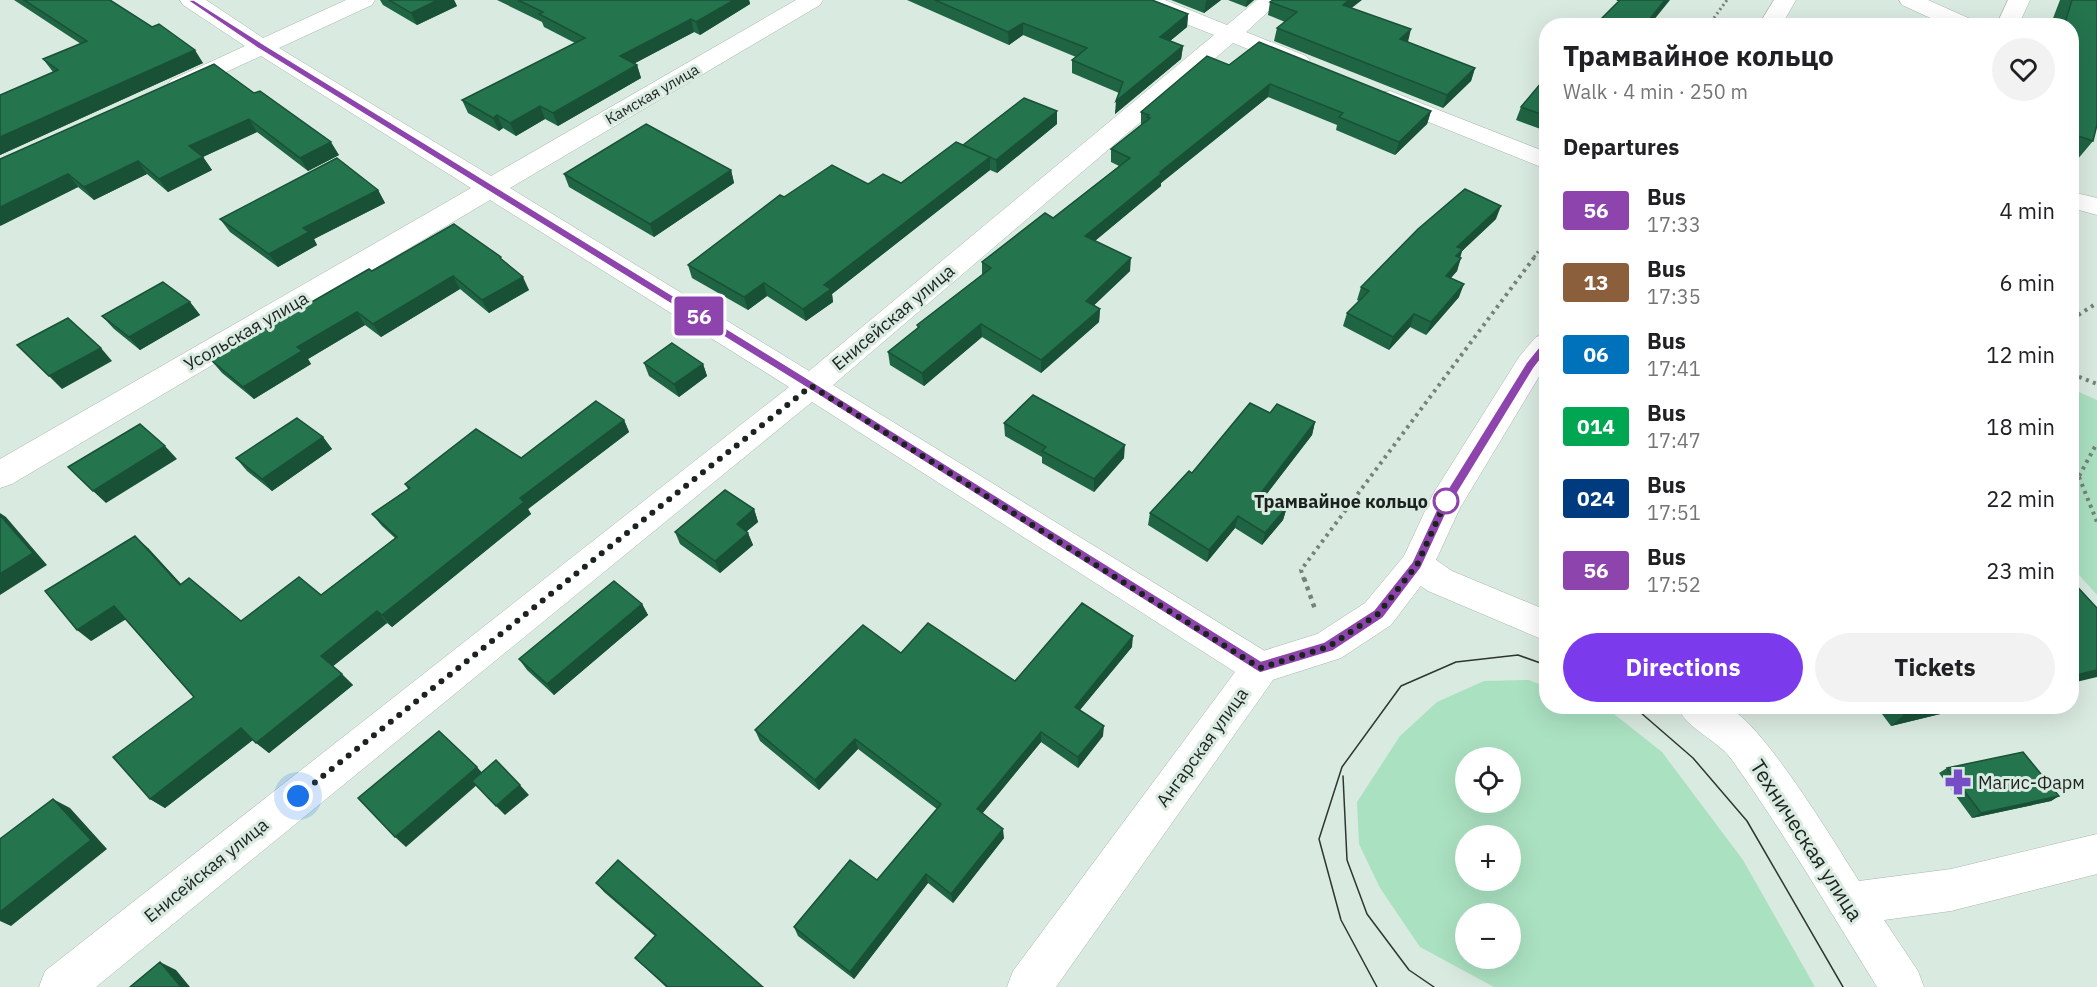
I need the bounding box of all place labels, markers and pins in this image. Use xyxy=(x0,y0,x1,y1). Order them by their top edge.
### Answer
marker: Трамвайное кольцо xyxy=(1433,488,1459,514)
place label: Трамвайное кольцо xyxy=(1254,490,1428,513)
pharmacy icon: Магис-Фарм xyxy=(1943,767,1973,797)
place label: Магис-Фарм xyxy=(1978,771,2085,794)

